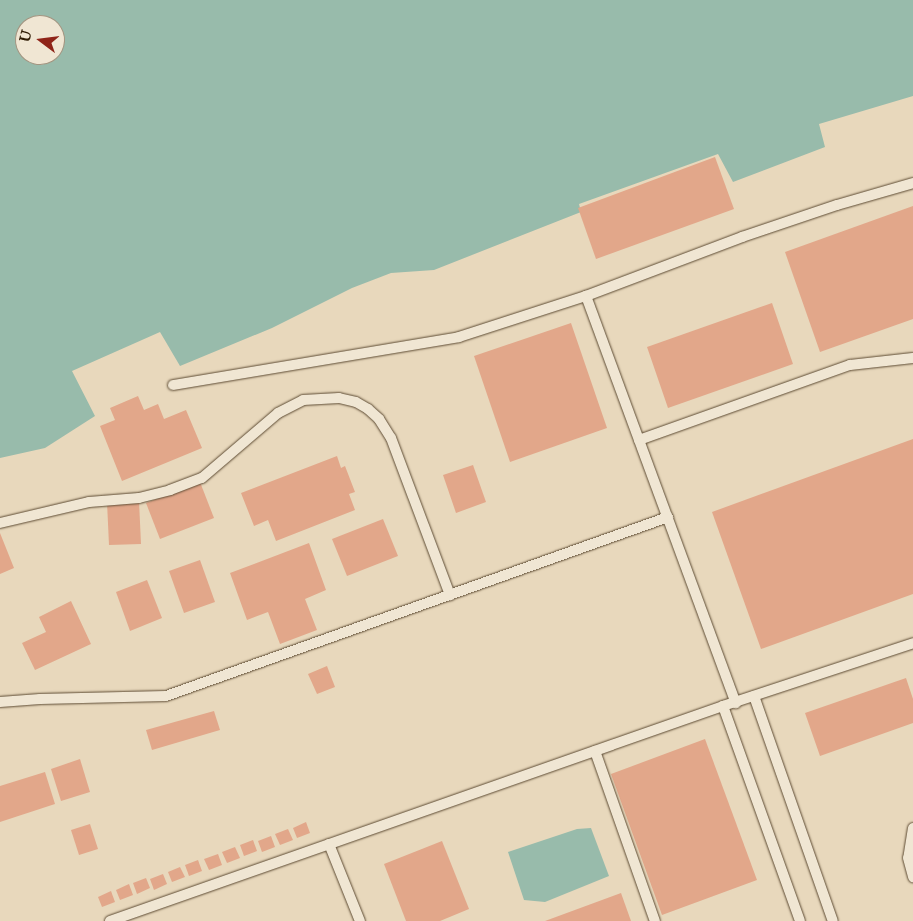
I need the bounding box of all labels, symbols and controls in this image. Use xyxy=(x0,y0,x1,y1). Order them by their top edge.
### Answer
north arrow xyxy=(15,15,65,65)
text: U xyxy=(16,28,36,44)

